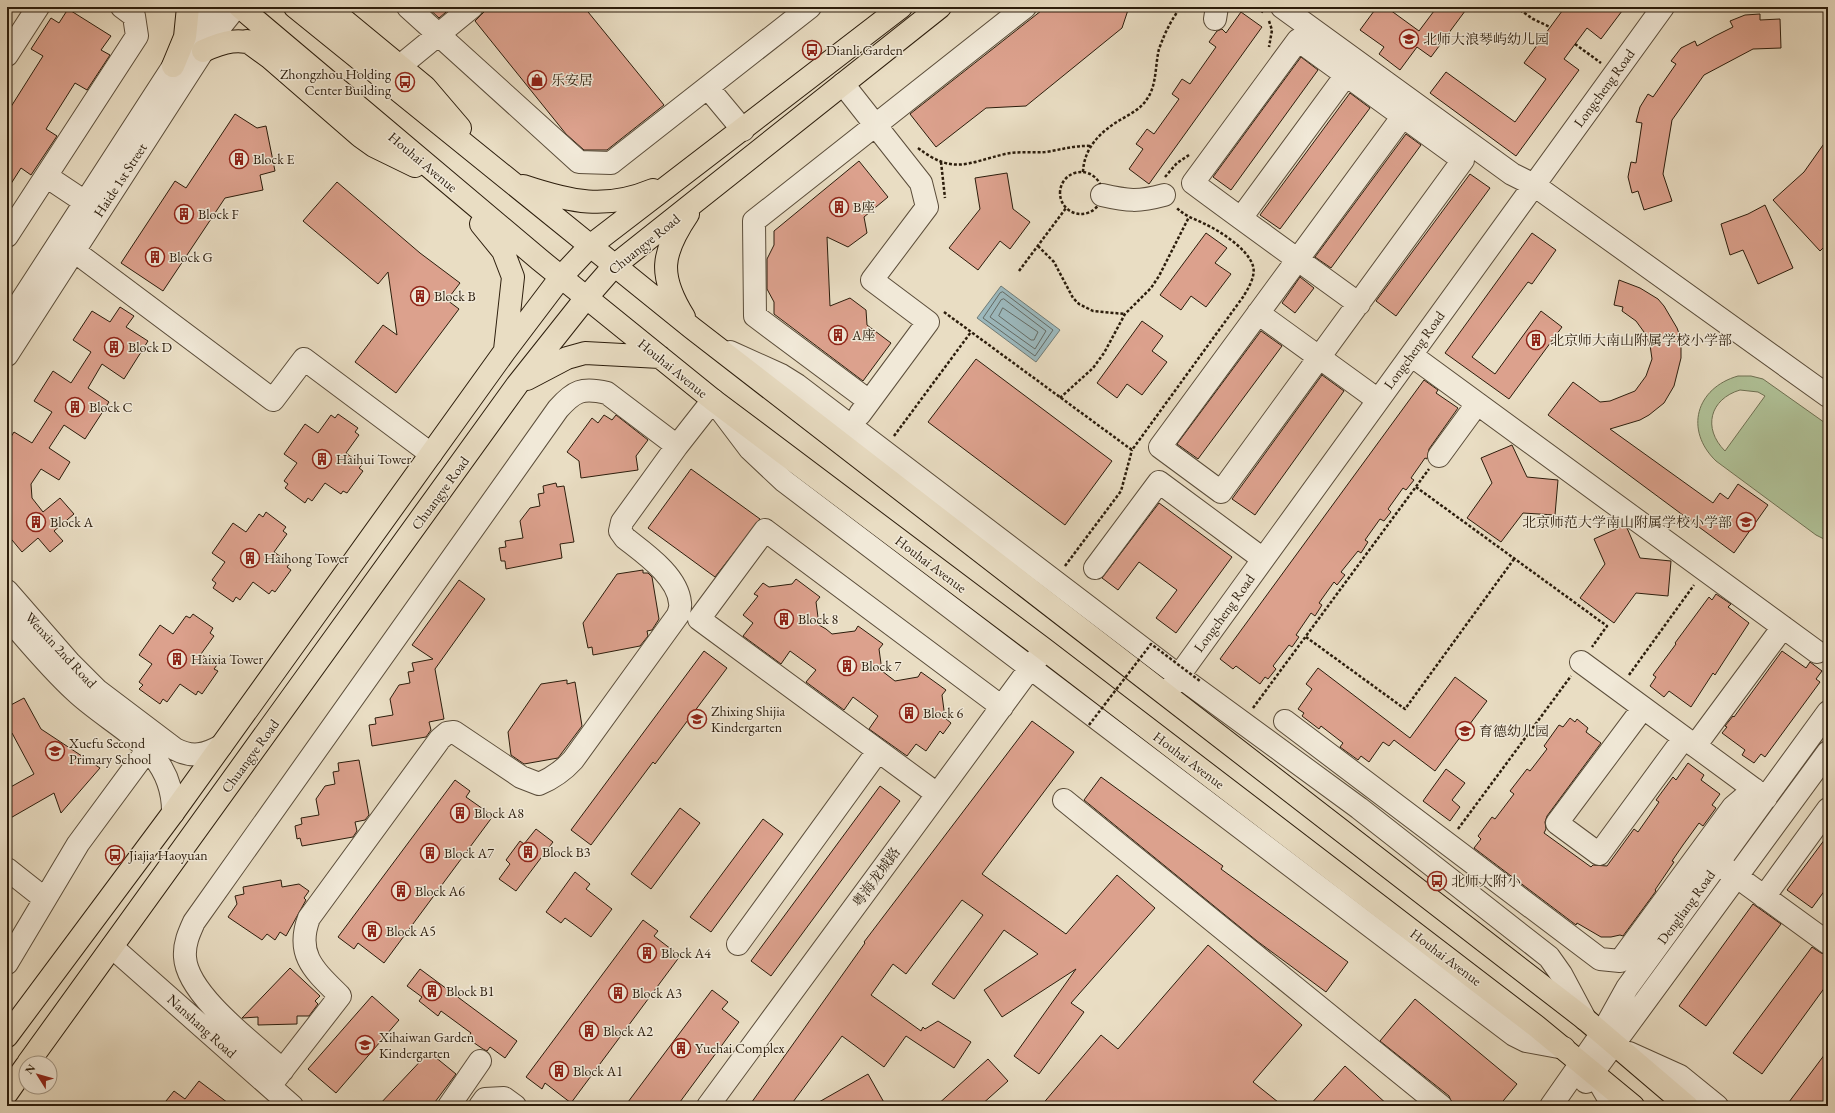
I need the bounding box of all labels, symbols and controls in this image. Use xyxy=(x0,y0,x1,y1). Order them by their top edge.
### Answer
school or university icon: 北师大浪琴屿幼儿园 xyxy=(1398,28,1420,50)
place label: 北师大浪琴屿幼儿园 xyxy=(1423,30,1549,48)
bus stop icon: Dianli Garden xyxy=(801,39,823,61)
place label: Dianli Garden xyxy=(826,41,904,59)
street label: Longcheng Road xyxy=(1570,45,1639,131)
place label: Zhongzhou Holding Center Building xyxy=(280,65,392,99)
shop icon: 乐安居 xyxy=(526,69,548,91)
bus stop icon: Zhongzhou Holding Center Building xyxy=(394,71,416,93)
place label: 乐安居 xyxy=(551,71,593,89)
street label: Houhai Avenue xyxy=(385,128,462,197)
street label: Haide 1st Street xyxy=(89,139,151,221)
building icon: Block E xyxy=(228,148,250,170)
place label: Block E xyxy=(253,150,295,168)
building icon: B座 xyxy=(828,196,850,218)
place label: B座 xyxy=(853,198,875,216)
building icon: Block F xyxy=(173,203,195,225)
place label: Block F xyxy=(198,205,239,223)
street label: Chuangye Road xyxy=(605,209,684,278)
building icon: Block G xyxy=(144,246,166,268)
place label: Block G xyxy=(169,248,213,266)
building icon: Block B xyxy=(409,285,431,307)
place label: Block B xyxy=(434,287,476,305)
street label: Longcheng Road xyxy=(1380,307,1449,393)
building icon: A座 xyxy=(827,324,849,346)
place label: A座 xyxy=(851,326,876,344)
building icon: 北京师大南山附属学校小学部 xyxy=(1525,329,1547,351)
place label: 北京师大南山附属学校小学部 xyxy=(1550,331,1732,349)
street label: Houhai Avenue xyxy=(634,334,712,402)
building icon: Block D xyxy=(103,336,125,358)
place label: Block D xyxy=(128,338,173,356)
building icon: Block C xyxy=(64,396,86,418)
place label: Block C xyxy=(89,398,133,416)
building icon: Haihui Tower xyxy=(311,448,333,470)
place label: Haihui Tower xyxy=(336,450,412,468)
street label: Chuangye Road xyxy=(407,452,473,533)
building icon: Block A xyxy=(25,511,47,533)
school or university icon: 北京师范大学南山附属学校小学部 xyxy=(1735,511,1757,533)
place label: Block A xyxy=(50,513,94,531)
place label: 北京师范大学南山附属学校小学部 xyxy=(1522,513,1732,531)
street label: Houhai Avenue xyxy=(892,531,971,597)
building icon: Haihong Tower xyxy=(239,547,261,569)
place label: Haihong Tower xyxy=(264,549,349,567)
street label: Longcheng Road xyxy=(1190,570,1259,656)
street label: Wenxin 2nd Road xyxy=(21,608,101,692)
building icon: Block 8 xyxy=(773,608,795,630)
place label: Block 8 xyxy=(798,610,839,628)
building icon: Haixia Tower xyxy=(166,648,188,670)
place label: Haixia Tower xyxy=(191,650,264,668)
building icon: Block 7 xyxy=(836,655,858,677)
place label: Block 7 xyxy=(861,657,902,675)
place label: Zhixing Shijia Kindergarten xyxy=(711,702,786,736)
building icon: Block 6 xyxy=(898,702,920,724)
place label: Block 6 xyxy=(923,704,964,722)
school or university icon: Zhixing Shijia Kindergarten xyxy=(686,708,708,730)
street label: Chuangye Road xyxy=(217,715,283,796)
school or university icon: 育德幼儿园 xyxy=(1454,720,1476,742)
place label: 育德幼儿园 xyxy=(1479,722,1549,740)
street label: Houhai Avenue xyxy=(1150,727,1229,793)
place label: Xuefu Second Primary School xyxy=(68,734,152,768)
school or university icon: Xuefu Second Primary School xyxy=(44,740,66,762)
building icon: Block A8 xyxy=(449,802,471,824)
place label: Block A8 xyxy=(474,804,524,822)
building icon: Block B3 xyxy=(517,841,539,863)
building icon: Block A7 xyxy=(419,842,441,864)
place label: Block B3 xyxy=(542,843,591,861)
street label: 粤海龙城路 xyxy=(848,843,904,911)
bus stop icon: Jiajia Haoyuan xyxy=(104,844,126,866)
place label: Block A7 xyxy=(444,844,494,862)
place label: Jiajia Haoyuan xyxy=(128,846,208,864)
street label: Dengliang Road xyxy=(1653,866,1720,948)
bus stop icon: 北师大附小 xyxy=(1426,870,1448,892)
place label: 北师大附小 xyxy=(1451,872,1521,890)
building icon: Block A6 xyxy=(390,880,412,902)
place label: Block A6 xyxy=(415,882,465,900)
building icon: Block A5 xyxy=(361,920,383,942)
place label: Block A5 xyxy=(386,922,436,940)
street label: Houhai Avenue xyxy=(1407,924,1486,990)
building icon: Block A4 xyxy=(636,942,658,964)
place label: Block A4 xyxy=(661,944,711,962)
building icon: Block B1 xyxy=(421,980,443,1002)
place label: Block B1 xyxy=(446,982,495,1000)
building icon: Block A3 xyxy=(607,982,629,1004)
place label: Block A3 xyxy=(632,984,682,1002)
street label: Nanshang Road xyxy=(164,990,241,1062)
building icon: Block A2 xyxy=(578,1020,600,1042)
place label: Block A2 xyxy=(603,1022,653,1040)
place label: Xihaiwan Garden Kindergarten xyxy=(378,1028,475,1062)
school or university icon: Xihaiwan Garden Kindergarten xyxy=(354,1034,376,1056)
building icon: Yuehai Complex xyxy=(670,1037,692,1059)
place label: Yuehai Complex xyxy=(695,1039,784,1057)
north arrow xyxy=(18,1055,58,1095)
building icon: Block A1 xyxy=(548,1060,570,1082)
text: N xyxy=(22,1061,38,1077)
place label: Block A1 xyxy=(573,1062,623,1080)

